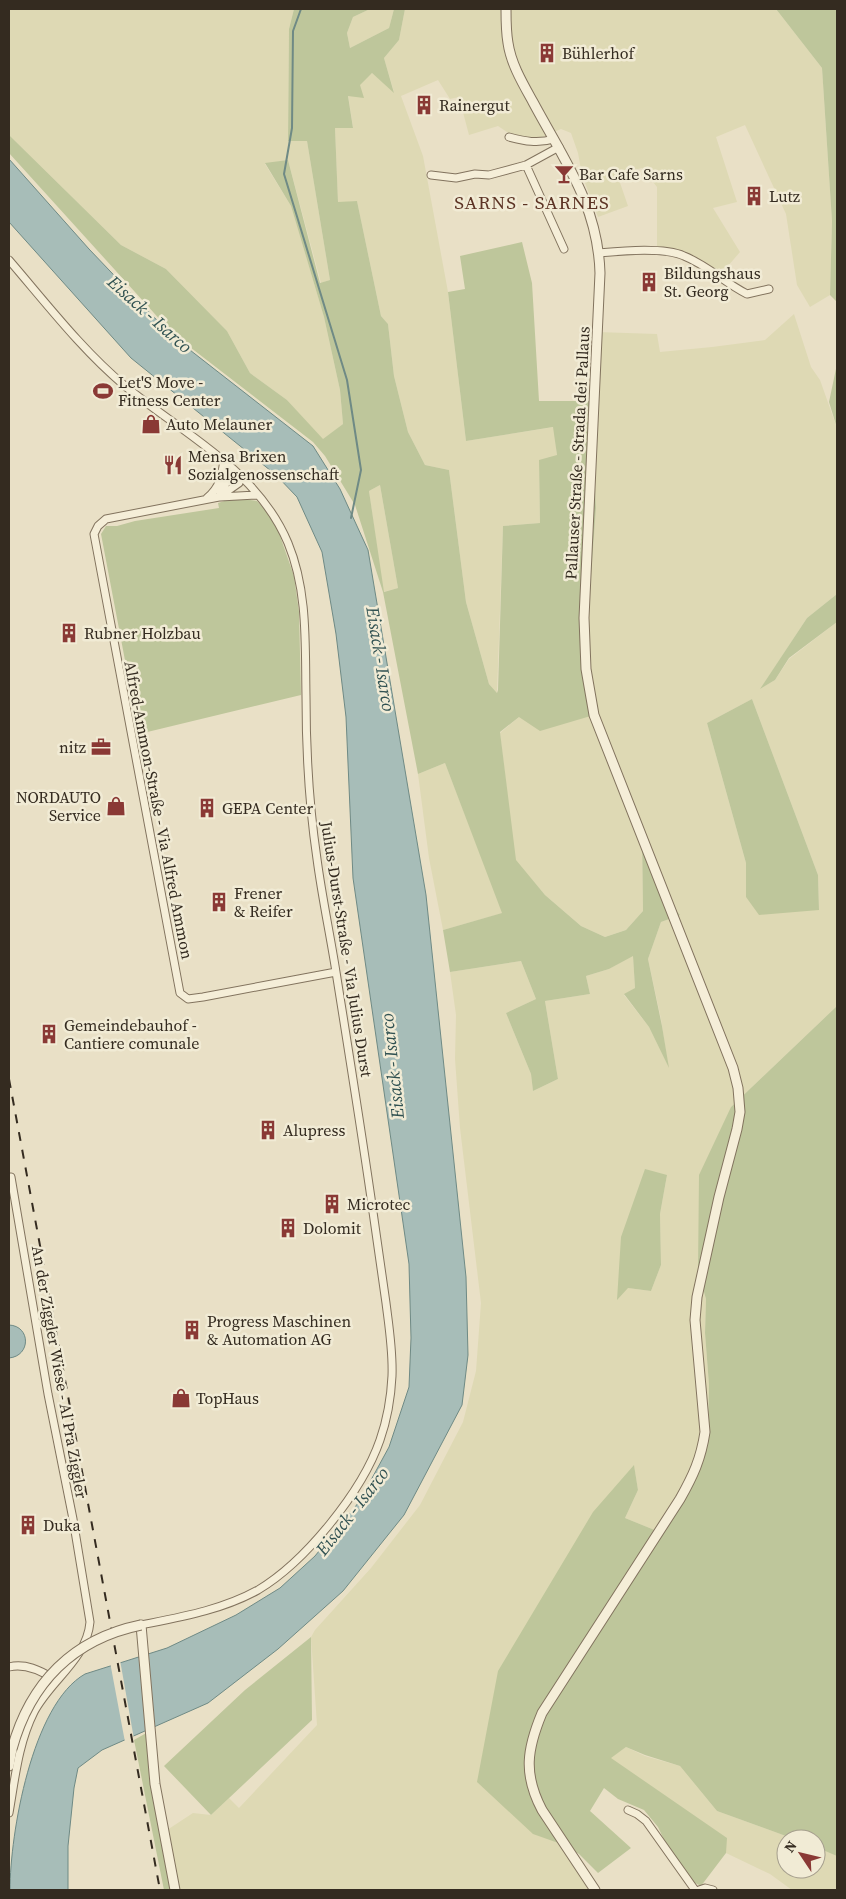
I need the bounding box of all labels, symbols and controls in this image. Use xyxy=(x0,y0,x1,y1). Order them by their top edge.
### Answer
building icon: Bühlerhof xyxy=(536,42,558,64)
place label: Bühlerhof xyxy=(562,42,636,64)
building icon: Rainergut xyxy=(413,94,435,116)
place label: Rainergut xyxy=(439,94,510,116)
bar icon: Bar Cafe Sarns xyxy=(553,163,575,185)
place label: Bar Cafe Sarns xyxy=(579,163,683,185)
building icon: Lutz xyxy=(743,185,765,207)
place label: Lutz xyxy=(769,185,800,207)
district label: SARNS - SARNES xyxy=(454,189,610,215)
place label: Bildungshaus St. Georg xyxy=(664,262,761,302)
water label: Eisack - Isarco xyxy=(102,269,198,359)
building icon: Bildungshaus St. Georg xyxy=(638,271,660,293)
street label: Pallauser Straße - Strada dei Pallaus xyxy=(559,326,595,580)
place label: Let'S Move - Fitness Center xyxy=(118,371,221,411)
sports icon: Let'S Move - Fitness Center xyxy=(92,380,114,402)
shop icon: Auto Melauner xyxy=(140,413,162,435)
place label: Auto Melauner xyxy=(166,413,272,435)
place label: Mensa Brixen Sozialgenossenschaft xyxy=(188,445,340,485)
restaurant icon: Mensa Brixen Sozialgenossenschaft xyxy=(162,454,184,476)
water label: Eisack - Isarco xyxy=(360,604,402,713)
building icon: Rubner Holzbau xyxy=(58,622,80,644)
place label: Rubner Holzbau xyxy=(84,622,201,644)
street label: Alfred-Ammon-Straße - Via Alfred Ammon xyxy=(119,659,199,961)
place label: nitz xyxy=(59,736,86,758)
office icon: nitz xyxy=(90,736,112,758)
place label: NORDAUTO Service xyxy=(16,786,101,826)
shop icon: NORDAUTO Service xyxy=(105,795,127,817)
building icon: GEPA Center xyxy=(196,797,218,819)
place label: GEPA Center xyxy=(222,797,313,819)
street label: Julius-Durst-Straße - Via Julius Durst xyxy=(316,819,378,1079)
place label: Frener & Reifer xyxy=(234,882,293,922)
building icon: Frener & Reifer xyxy=(208,891,230,913)
water label: Eisack - Isarco xyxy=(374,1012,410,1121)
place label: Gemeindebauhof - Cantiere comunale xyxy=(64,1014,199,1054)
building icon: Gemeindebauhof - Cantiere comunale xyxy=(38,1023,60,1045)
building icon: Alupress xyxy=(257,1119,279,1141)
place label: Alupress xyxy=(283,1119,345,1141)
building icon: Microtec xyxy=(321,1193,343,1215)
place label: Microtec xyxy=(347,1193,411,1215)
building icon: Dolomit xyxy=(277,1217,299,1239)
place label: Dolomit xyxy=(303,1217,362,1239)
street label: An der Ziggler Wiese - Al Pra Ziggler xyxy=(27,1244,93,1500)
place label: Progress Maschinen & Automation AG xyxy=(207,1310,351,1350)
building icon: Progress Maschinen & Automation AG xyxy=(181,1319,203,1341)
shop icon: TopHaus xyxy=(170,1387,192,1409)
place label: TopHaus xyxy=(196,1387,259,1409)
water label: Eisack - Isarco xyxy=(309,1461,395,1561)
building icon: Duka xyxy=(17,1514,39,1536)
place label: Duka xyxy=(43,1514,81,1536)
north arrow xyxy=(776,1829,826,1879)
text: N xyxy=(779,1837,801,1856)

